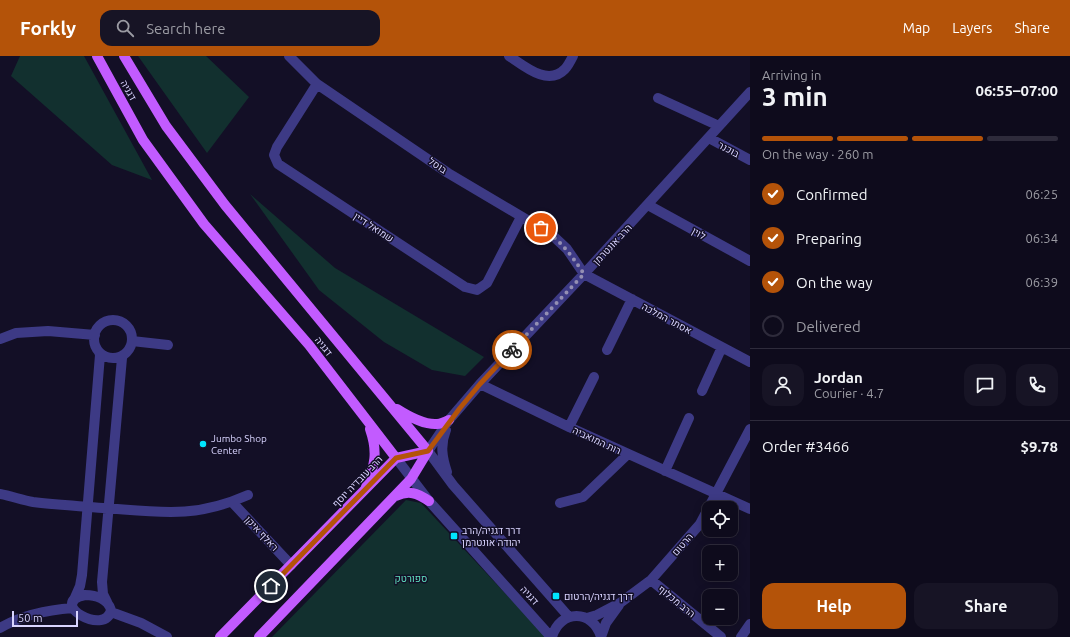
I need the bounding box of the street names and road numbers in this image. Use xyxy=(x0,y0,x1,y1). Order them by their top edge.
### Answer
street label: דגניה xyxy=(119,78,139,102)
street label: בוכנר xyxy=(716,139,742,160)
street label: בוסל xyxy=(426,155,450,176)
street label: שמואל דיין xyxy=(352,210,396,244)
street label: הרב אונטרמן xyxy=(591,222,634,267)
street label: לוין xyxy=(690,225,708,242)
street label: אסתר המלכה xyxy=(640,301,694,336)
street label: דגניה xyxy=(313,334,335,358)
street label: רות המואביה xyxy=(571,424,623,456)
street label: הרב עובדיה יוסף xyxy=(330,453,385,509)
street label: ראלף איקן xyxy=(243,514,280,553)
street label: הרטום xyxy=(670,531,695,558)
street label: הרב מכלוף xyxy=(656,583,697,620)
street label: דגניה xyxy=(518,584,541,607)

